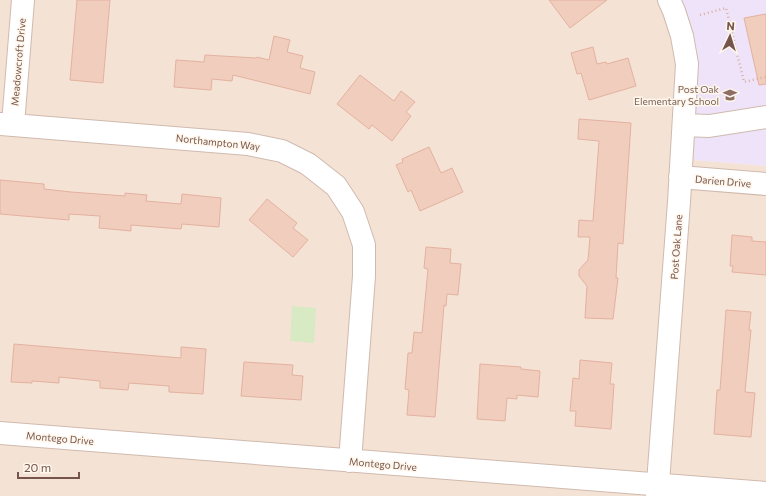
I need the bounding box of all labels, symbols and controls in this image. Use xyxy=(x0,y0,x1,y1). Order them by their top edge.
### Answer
north arrow xyxy=(710,16,750,56)
street label: Meadowcroft Drive xyxy=(8,18,28,106)
text: N xyxy=(726,19,735,32)
place label: Post Oak Elementary School xyxy=(634,83,720,107)
school or university icon: Post Oak Elementary School xyxy=(722,87,738,103)
street label: Northampton Way xyxy=(175,132,261,152)
street label: Darien Drive xyxy=(694,173,752,189)
street label: Post Oak Lane xyxy=(668,214,684,280)
street label: Montego Drive xyxy=(26,429,94,447)
scale bar xyxy=(18,454,79,480)
street label: Montego Drive xyxy=(349,455,417,473)
text: 20 m xyxy=(24,460,51,474)

